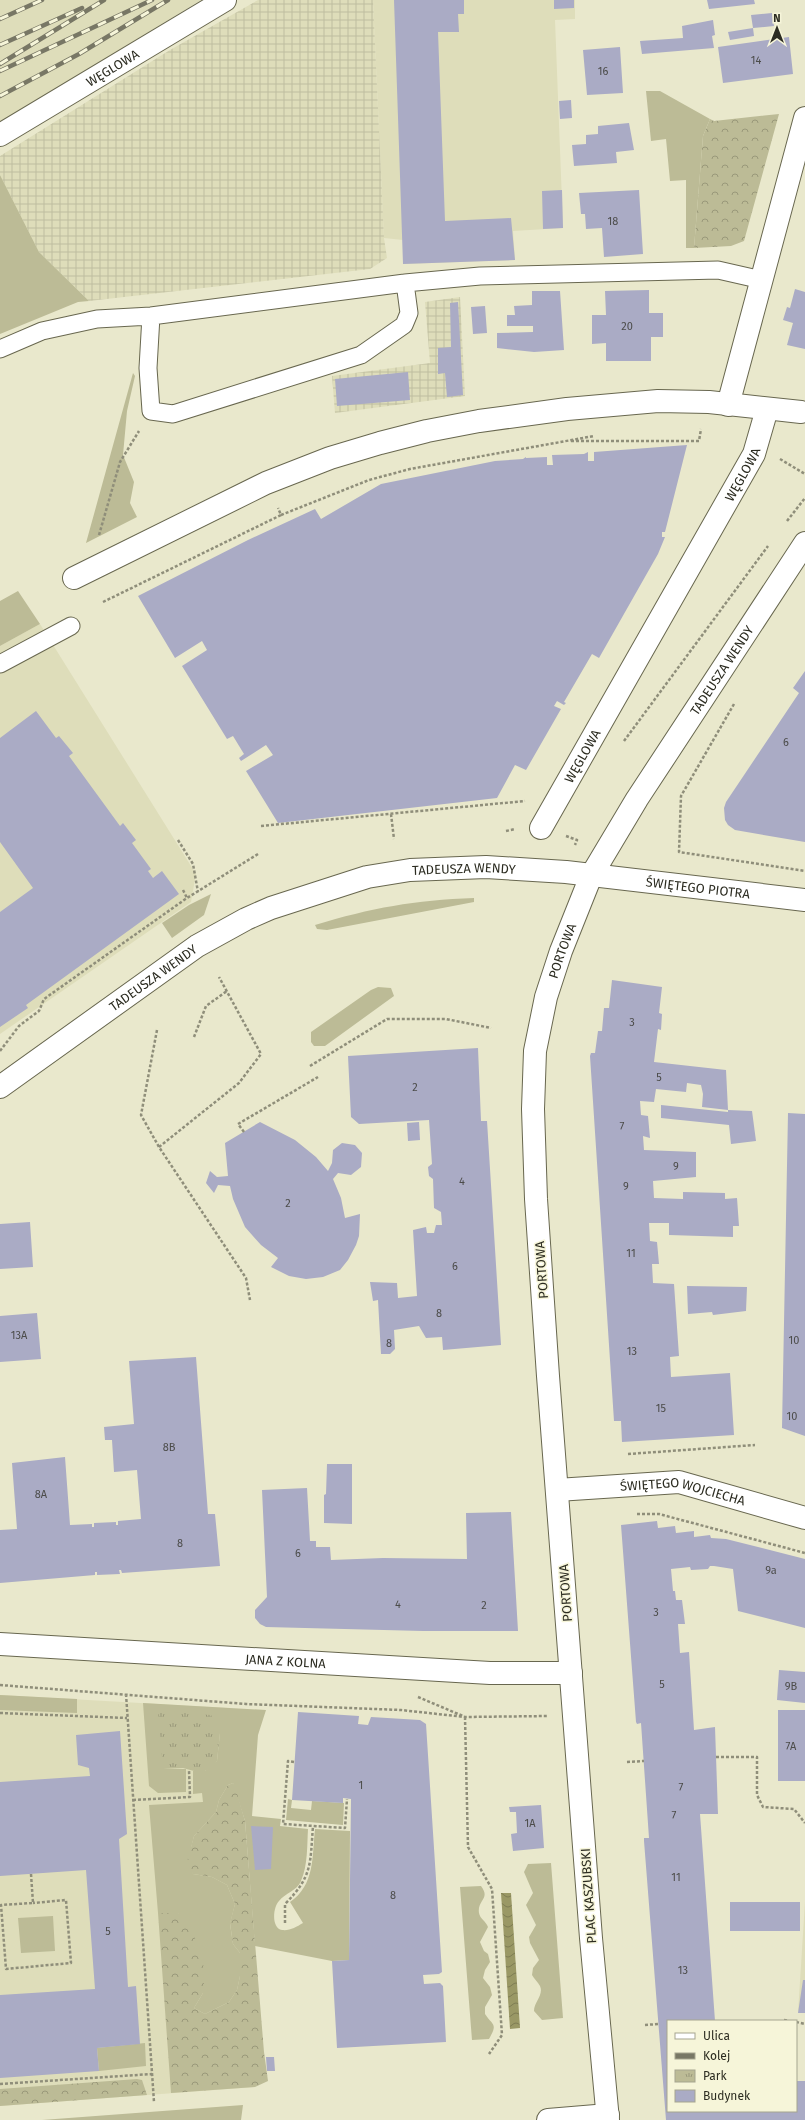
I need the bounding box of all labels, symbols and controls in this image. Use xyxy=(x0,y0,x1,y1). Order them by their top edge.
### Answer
north arrow xyxy=(757,8,797,48)
text: N xyxy=(773,12,781,25)
street label: WĘGLOWA xyxy=(83,46,142,90)
house number: 14 xyxy=(751,54,761,67)
house number: 16 xyxy=(598,65,608,78)
house number: 18 xyxy=(608,215,618,228)
house number: 20 xyxy=(621,320,633,333)
street label: WĘGLOWA xyxy=(722,446,764,504)
street label: TADEUSZA WENDY xyxy=(687,622,757,718)
street label: WĘGLOWA xyxy=(561,726,604,785)
house number: 6 xyxy=(783,736,789,749)
street label: TADEUSZA WENDY xyxy=(412,860,517,878)
street label: ŚWIĘTEGO PIOTRA xyxy=(645,874,751,902)
street label: PORTOWA xyxy=(546,921,580,980)
street label: TADEUSZA WENDY xyxy=(107,941,200,1014)
house number: 3 xyxy=(629,1016,635,1029)
house number: 5 xyxy=(656,1071,662,1084)
house number: 2 xyxy=(412,1081,418,1094)
house number: 7 xyxy=(620,1120,625,1133)
house number: 9 xyxy=(673,1160,679,1173)
house number: 4 xyxy=(459,1175,465,1188)
house number: 9 xyxy=(623,1180,629,1193)
house number: 2 xyxy=(285,1197,291,1210)
street label: PORTOWA xyxy=(532,1240,551,1299)
house number: 11 xyxy=(626,1247,636,1260)
house number: 6 xyxy=(452,1260,458,1273)
house number: 8 xyxy=(436,1307,442,1320)
house number: 13A xyxy=(11,1329,28,1342)
house number: 10 xyxy=(789,1334,799,1347)
house number: 8 xyxy=(386,1337,392,1350)
house number: 13 xyxy=(627,1345,637,1358)
house number: 15 xyxy=(656,1402,667,1415)
house number: 10 xyxy=(787,1410,797,1423)
house number: 8B xyxy=(163,1441,176,1454)
street label: ŚWIĘTEGO WOJCIECHA xyxy=(619,1475,747,1509)
house number: 8A xyxy=(35,1488,48,1501)
house number: 8 xyxy=(177,1537,183,1550)
house number: 6 xyxy=(295,1547,301,1560)
street label: PORTOWA xyxy=(556,1563,575,1622)
house number: 9a xyxy=(765,1564,777,1577)
house number: 4 xyxy=(395,1598,401,1611)
house number: 2 xyxy=(481,1599,487,1612)
house number: 3 xyxy=(653,1606,659,1619)
street label: JANA Z KOLNA xyxy=(245,1652,327,1671)
house number: 5 xyxy=(659,1678,665,1691)
house number: 9B xyxy=(785,1680,798,1693)
house number: 7A xyxy=(786,1740,797,1753)
house number: 1 xyxy=(359,1779,363,1792)
house number: 7 xyxy=(679,1781,684,1794)
house number: 7 xyxy=(672,1809,677,1822)
house number: 1A xyxy=(524,1817,536,1830)
street label: PLAC KASZUBSKI xyxy=(578,1848,599,1944)
house number: 11 xyxy=(671,1871,681,1884)
house number: 8 xyxy=(390,1889,396,1902)
house number: 5 xyxy=(105,1925,111,1938)
house number: 13 xyxy=(678,1964,688,1977)
legend xyxy=(667,2020,797,2112)
text: Ulica xyxy=(703,2029,730,2043)
text: Kolej xyxy=(703,2049,730,2063)
text: Park xyxy=(703,2069,727,2083)
text: Budynek xyxy=(703,2089,751,2103)

